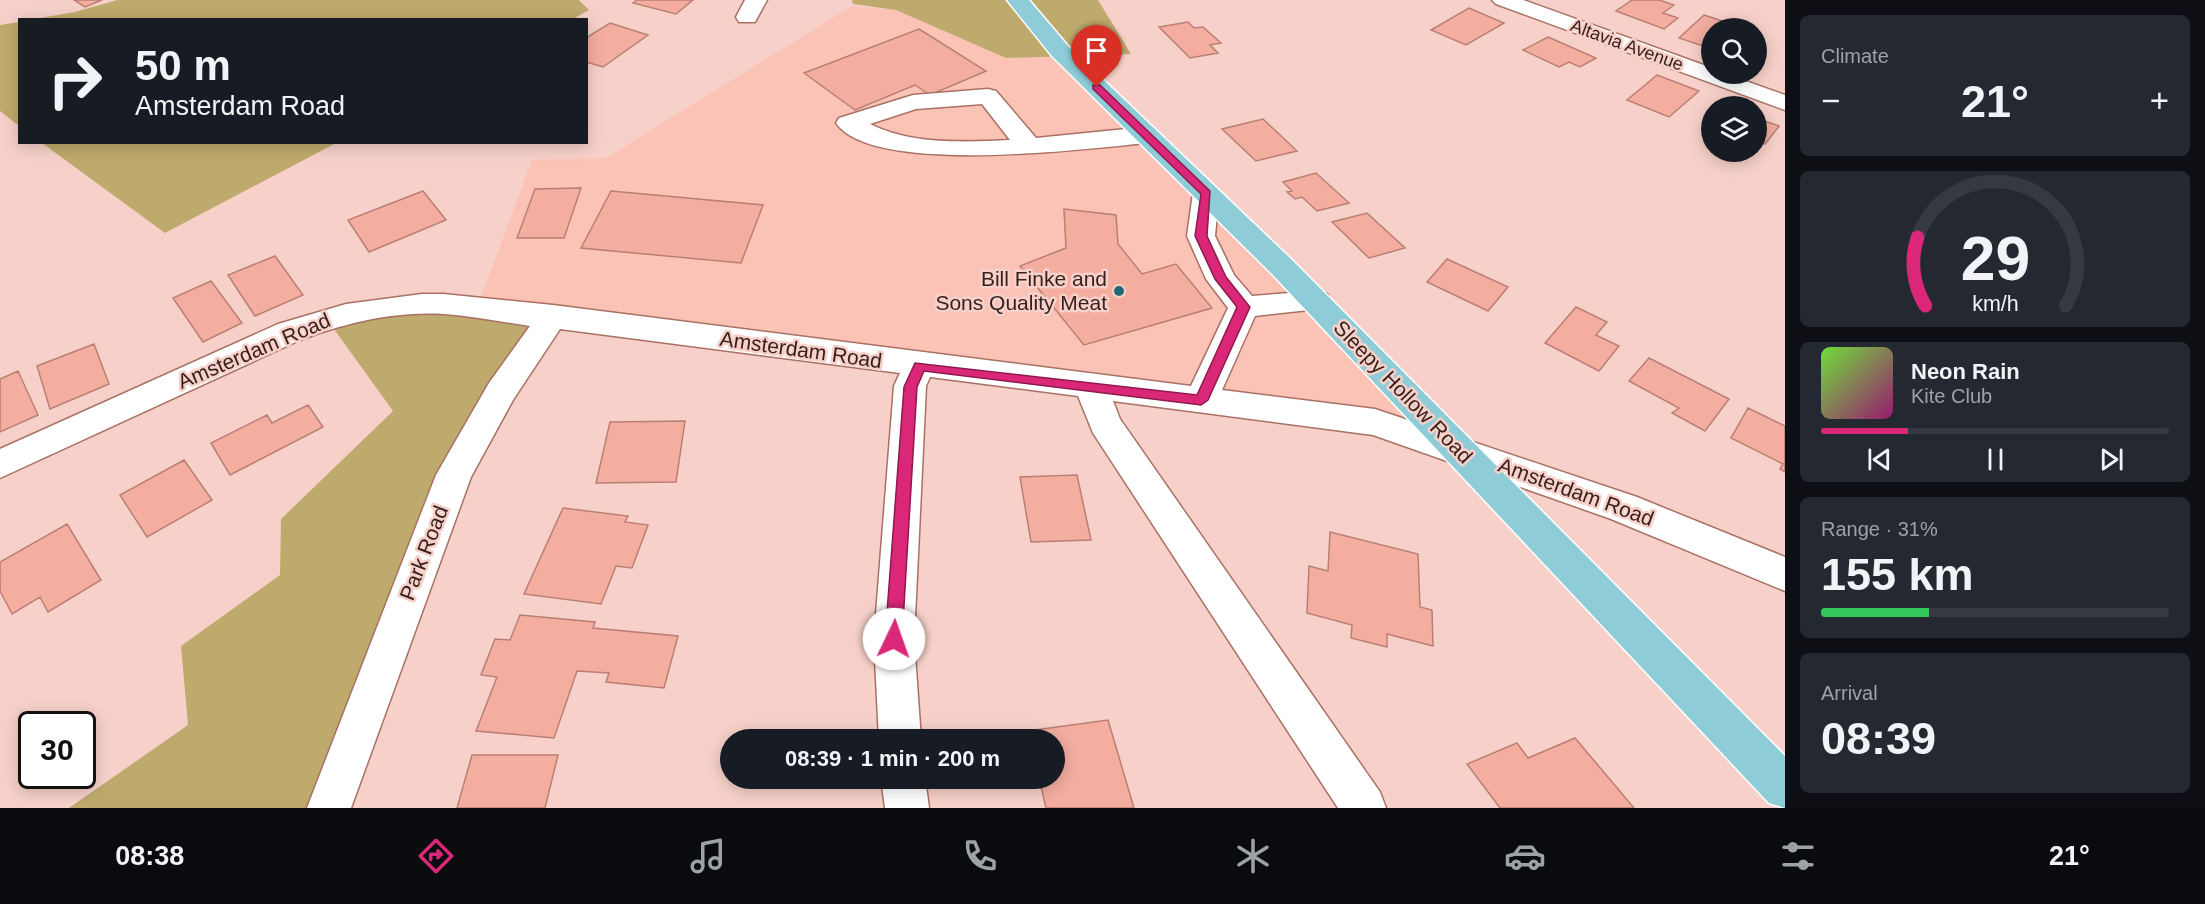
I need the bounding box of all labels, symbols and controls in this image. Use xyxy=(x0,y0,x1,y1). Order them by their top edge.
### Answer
street label: Altavia Avenue xyxy=(1568,15,1686,75)
map controls xyxy=(1701,18,1767,162)
button: search xyxy=(1701,18,1767,84)
pin xyxy=(1071,25,1122,87)
icon: arrive xyxy=(1080,34,1113,67)
icon: right xyxy=(36,42,114,120)
text: 50 m xyxy=(135,42,231,89)
text: Climate xyxy=(1821,45,1889,67)
text: 21° xyxy=(1961,76,2029,127)
text: − xyxy=(1821,82,1840,119)
text: + xyxy=(2150,82,2169,119)
text: Amsterdam Road xyxy=(135,91,345,121)
button: layers xyxy=(1701,96,1767,162)
text: 29 xyxy=(1960,224,2030,293)
place label: Bill Finke and Sons Quality Meat xyxy=(935,267,1107,314)
marker: Bill Finke and Sons Quality Meat xyxy=(1112,284,1126,298)
text: km/h xyxy=(1972,292,2018,316)
street label: Amsterdam Road xyxy=(174,308,334,393)
street label: Sleepy Hollow Road xyxy=(1329,316,1477,468)
street label: Amsterdam Road xyxy=(719,327,884,372)
text: Neon Rain xyxy=(1911,359,2020,384)
text: Kite Club xyxy=(1911,385,1992,407)
icon: previous xyxy=(1863,443,1896,476)
icon: pause xyxy=(1979,443,2012,476)
icon: next xyxy=(2095,443,2128,476)
street label: Amsterdam Road xyxy=(1495,453,1657,530)
street label: Park Road xyxy=(395,502,452,603)
text: Range · 31% xyxy=(1821,518,1938,540)
text: 155 km xyxy=(1821,549,1974,600)
position arrow xyxy=(862,607,926,671)
text: Arrival xyxy=(1821,682,1878,704)
speed limit sign: 30 xyxy=(18,711,96,789)
text: 08:39 xyxy=(1821,713,1936,764)
text: 08:39 · 1 min · 200 m xyxy=(785,746,1000,771)
icon: directions xyxy=(415,835,457,877)
icon: music xyxy=(687,835,729,877)
icon: phone xyxy=(959,835,1001,877)
icon: climate xyxy=(1232,835,1274,877)
icon: car xyxy=(1504,835,1546,877)
icon: filters xyxy=(1777,835,1819,877)
text: 08:38 xyxy=(115,841,184,871)
text: 21° xyxy=(2049,841,2090,871)

